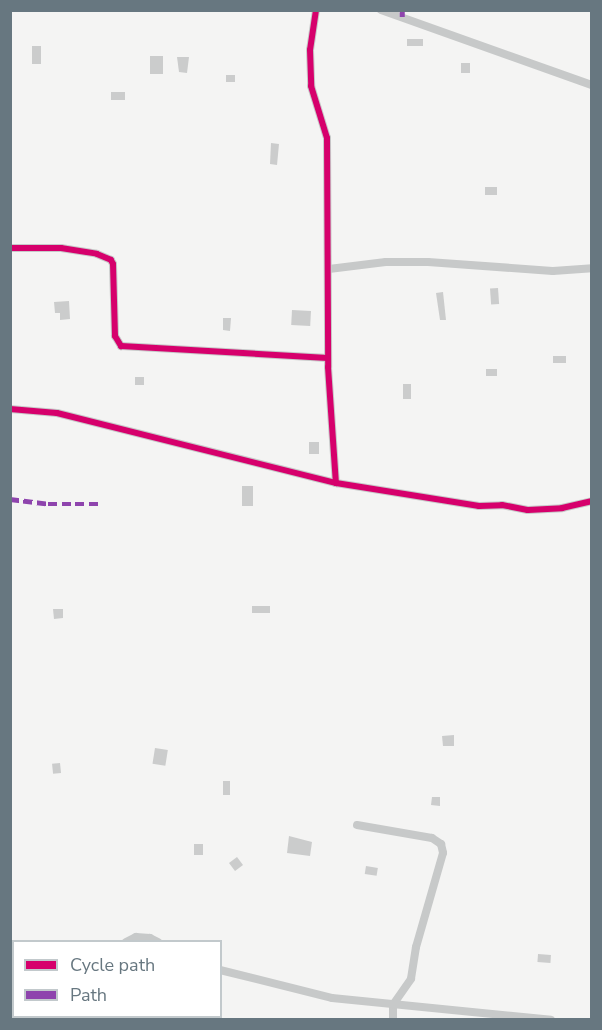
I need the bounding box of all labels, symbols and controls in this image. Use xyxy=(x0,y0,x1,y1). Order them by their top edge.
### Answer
legend xyxy=(12,940,222,1018)
text: Cycle path xyxy=(70,953,155,977)
text: Path xyxy=(70,983,107,1007)

